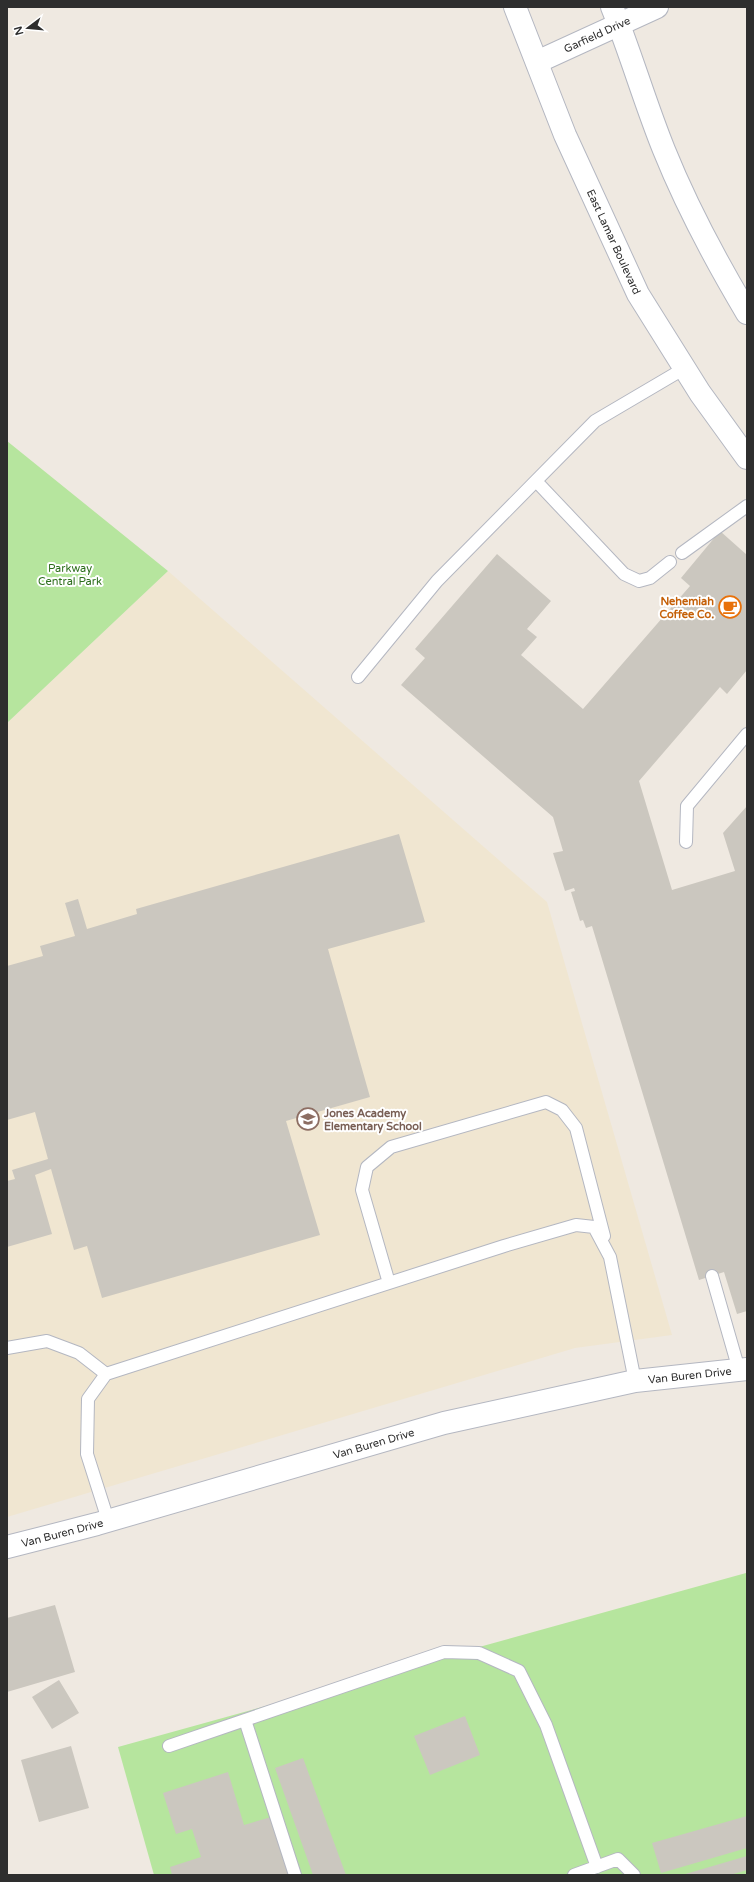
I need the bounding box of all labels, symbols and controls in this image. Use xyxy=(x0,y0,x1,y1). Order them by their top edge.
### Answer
north arrow xyxy=(8,8,48,48)
street label: Garfield Drive xyxy=(562,14,632,55)
text: N xyxy=(11,25,26,37)
street label: East Lamar Boulevard xyxy=(584,187,644,297)
park label: Parkway Central Park xyxy=(38,562,102,588)
cafe icon: Nehemiah Coffee Co. xyxy=(717,594,743,620)
place label: Nehemiah Coffee Co. xyxy=(659,595,714,621)
school or university icon: Jones Academy Elementary School xyxy=(295,1106,321,1132)
place label: Jones Academy Elementary School xyxy=(323,1107,422,1134)
street label: Van Buren Drive xyxy=(647,1364,732,1386)
street label: Van Buren Drive xyxy=(331,1425,416,1461)
street label: Van Buren Drive xyxy=(20,1516,105,1550)

